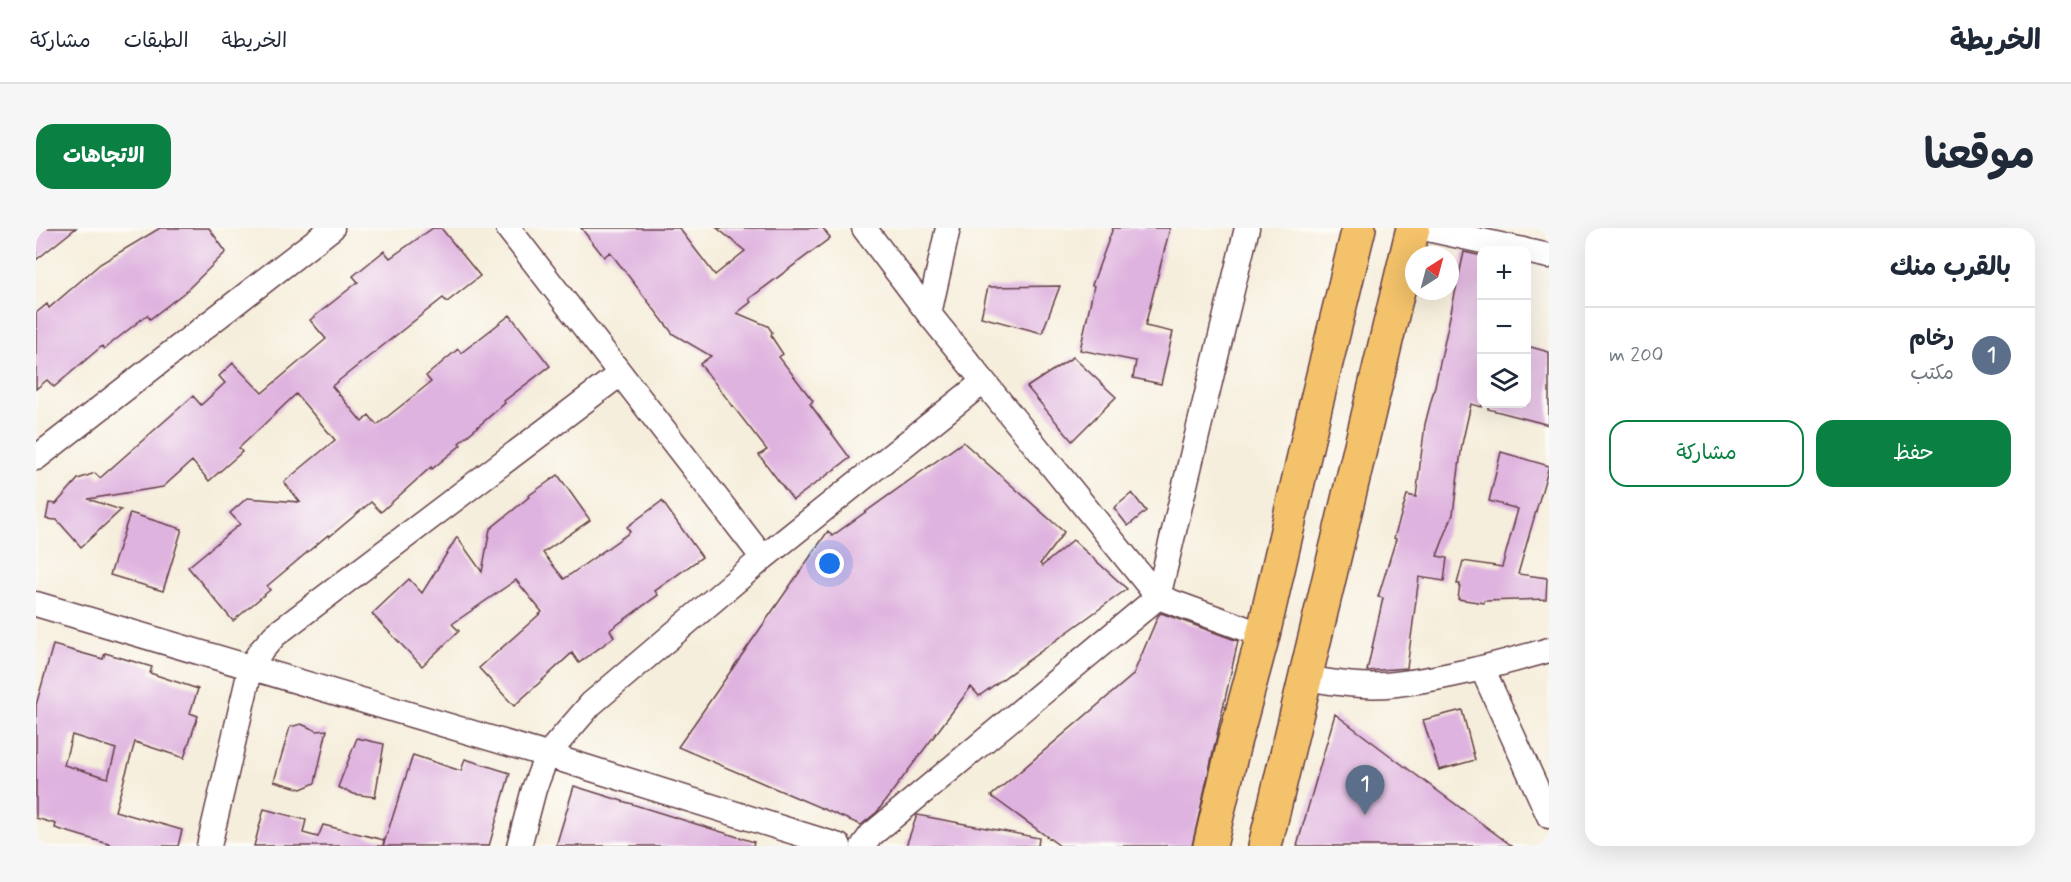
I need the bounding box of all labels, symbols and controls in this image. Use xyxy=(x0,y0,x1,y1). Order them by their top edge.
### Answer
text: الخريطة xyxy=(1950,23,2041,60)
text: مشاركة xyxy=(30,27,91,55)
text: الطبقات xyxy=(124,27,189,55)
text: الخريطة xyxy=(222,27,287,55)
button: الاتجاهات xyxy=(36,124,171,189)
text: موقعنا xyxy=(1924,129,2035,184)
north arrow xyxy=(1405,246,1459,300)
map controls xyxy=(1477,246,1531,408)
button: + xyxy=(1477,246,1531,300)
text: بالقرب منك xyxy=(1890,251,2011,285)
button: − xyxy=(1477,300,1531,354)
text: رخام xyxy=(1909,325,1954,353)
text: 200 m xyxy=(1609,342,1664,369)
text: 1 xyxy=(1987,342,1996,369)
button: layers xyxy=(1477,354,1531,408)
text: مكتب xyxy=(1910,360,1954,387)
button: مشاركة xyxy=(1609,420,1804,487)
button: حفظ xyxy=(1816,420,2011,487)
your location xyxy=(815,549,844,578)
pin: 1 xyxy=(1346,766,1384,815)

